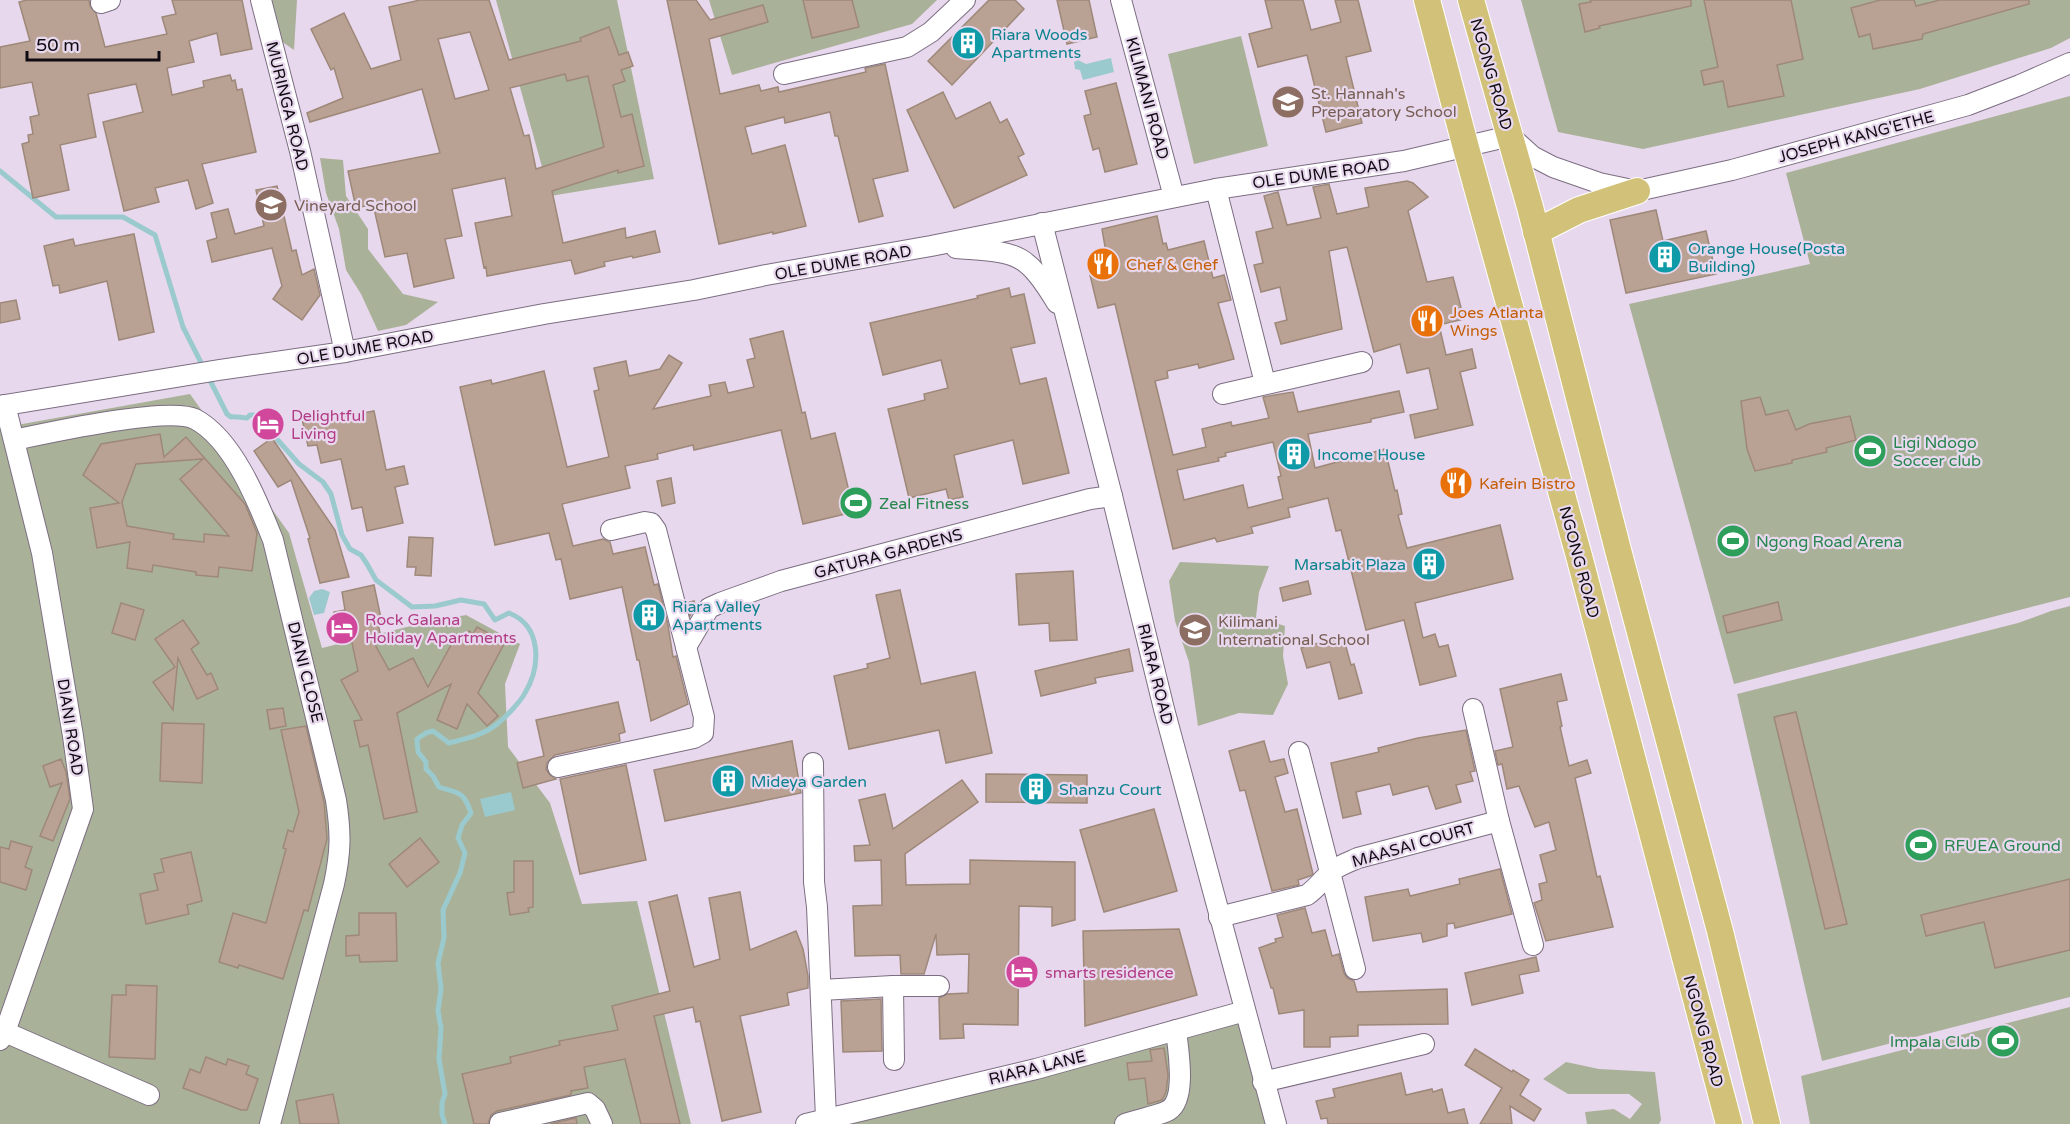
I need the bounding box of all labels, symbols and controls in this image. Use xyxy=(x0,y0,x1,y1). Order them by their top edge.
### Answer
street label: NGONG ROAD xyxy=(1466,16,1517,132)
scale bar xyxy=(27,24,159,62)
building icon: Riara Woods Apartments xyxy=(950,25,986,61)
place label: Riara Woods Apartments xyxy=(991,25,1087,63)
text: 50 m xyxy=(36,34,80,56)
street label: KILIMANI ROAD xyxy=(1121,35,1173,162)
street label: MURINGA ROAD xyxy=(261,39,313,173)
school or university icon: St. Hannah's Preparatory School xyxy=(1270,84,1306,120)
place label: St. Hannah's Preparatory School xyxy=(1311,84,1457,122)
street label: JOSEPH KANG'ETHE xyxy=(1776,107,1936,167)
street label: OLE DUME ROAD xyxy=(1251,154,1391,194)
school or university icon: Vineyard School xyxy=(253,187,289,223)
place label: Vineyard School xyxy=(294,196,417,216)
building icon: Orange House(Posta Building) xyxy=(1647,239,1683,275)
place label: Orange House(Posta Building) xyxy=(1688,239,1845,277)
street label: OLE DUME ROAD xyxy=(773,241,913,285)
restaurant icon: Chef & Chef xyxy=(1085,246,1121,282)
place label: Chef & Chef xyxy=(1126,255,1219,275)
restaurant icon: Joes Atlanta Wings xyxy=(1409,303,1445,339)
place label: Joes Atlanta Wings xyxy=(1450,303,1543,341)
street label: OLE DUME ROAD xyxy=(295,326,435,370)
hotel icon: Delightful Living xyxy=(250,406,286,442)
place label: Delightful Living xyxy=(291,406,365,444)
sports icon: Ligi Ndogo Soccer club xyxy=(1852,433,1888,469)
place label: Ligi Ndogo Soccer club xyxy=(1893,433,1981,471)
building icon: Income House xyxy=(1276,436,1312,472)
place label: Income House xyxy=(1317,445,1425,465)
restaurant icon: Kafein Bistro xyxy=(1438,465,1474,501)
place label: Kafein Bistro xyxy=(1479,474,1575,494)
sports icon: Zeal Fitness xyxy=(838,485,874,521)
place label: Zeal Fitness xyxy=(879,494,969,514)
street label: NGONG ROAD xyxy=(1554,504,1604,620)
sports icon: Ngong Road Arena xyxy=(1715,523,1751,559)
street label: GATURA GARDENS xyxy=(812,524,965,583)
place label: Ngong Road Arena xyxy=(1756,532,1902,552)
building icon: Marsabit Plaza xyxy=(1411,546,1447,582)
place label: Marsabit Plaza xyxy=(1294,555,1406,575)
building icon: Riara Valley Apartments xyxy=(631,597,667,633)
place label: Riara Valley Apartments xyxy=(672,597,762,635)
hotel icon: Rock Galana Holiday Apartments xyxy=(324,610,360,646)
place label: Rock Galana Holiday Apartments xyxy=(365,610,517,648)
school or university icon: Kilimani International School xyxy=(1177,612,1213,648)
place label: Kilimani International School xyxy=(1218,612,1370,650)
street label: DIANI CLOSE xyxy=(283,620,327,725)
street label: RIARA ROAD xyxy=(1133,622,1177,727)
street label: DIANI ROAD xyxy=(52,677,88,777)
building icon: Mideya Garden xyxy=(710,763,746,799)
building icon: Shanzu Court xyxy=(1018,771,1054,807)
place label: Mideya Garden xyxy=(751,772,867,792)
place label: Shanzu Court xyxy=(1059,780,1162,800)
street label: MAASAI COURT xyxy=(1350,818,1477,872)
sports icon: RFUEA Ground xyxy=(1903,827,1939,863)
place label: RFUEA Ground xyxy=(1944,836,2061,856)
hotel icon: smarts residence xyxy=(1004,954,1040,990)
place label: smarts residence xyxy=(1045,963,1173,983)
street label: NGONG ROAD xyxy=(1678,973,1728,1089)
sports icon: Impala Club xyxy=(1985,1023,2021,1059)
place label: Impala Club xyxy=(1890,1032,1980,1052)
street label: RIARA LANE xyxy=(987,1046,1088,1090)

